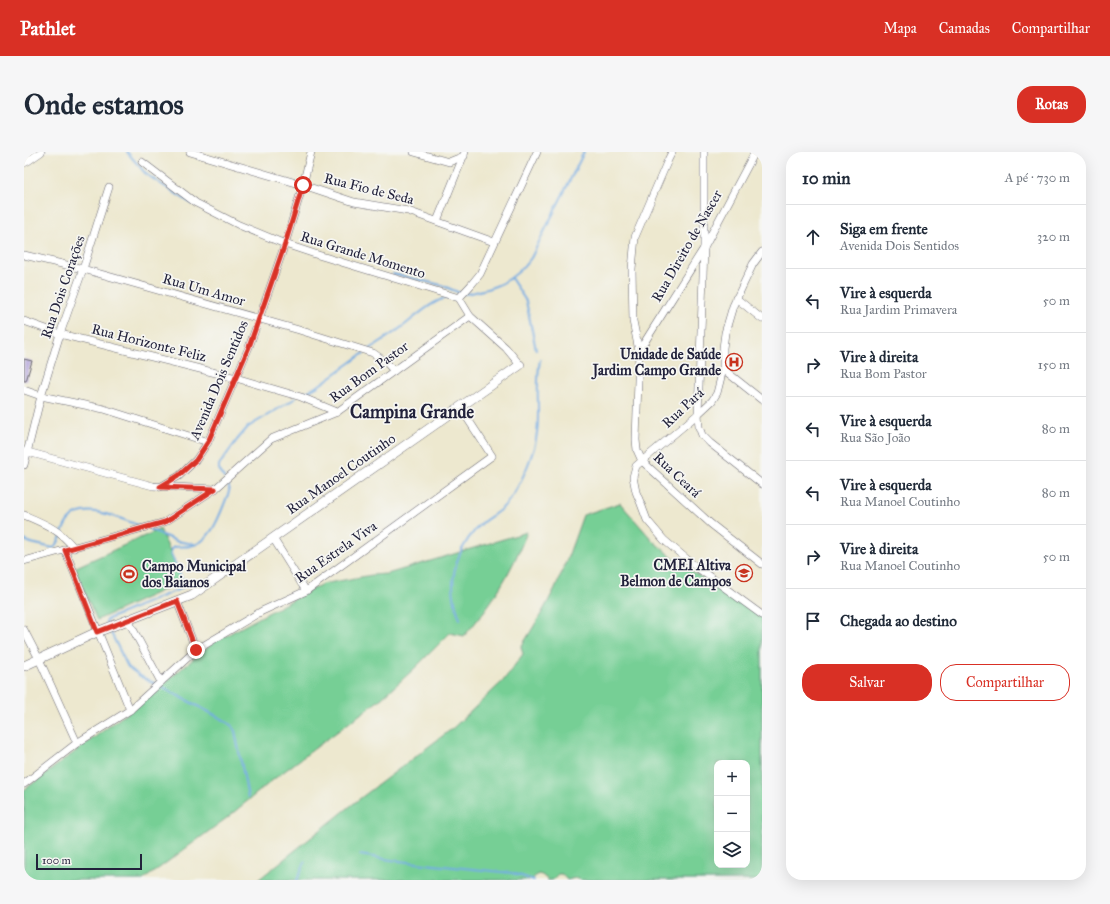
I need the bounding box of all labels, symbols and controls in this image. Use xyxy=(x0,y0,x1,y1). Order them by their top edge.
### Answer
text: Pathlet xyxy=(20,17,76,40)
text: Mapa xyxy=(883,20,917,37)
text: Camadas xyxy=(939,20,990,37)
text: Compartilhar xyxy=(1012,20,1090,37)
button: Rotas xyxy=(1017,86,1086,123)
text: Onde estamos xyxy=(24,87,184,122)
text: 10 min xyxy=(802,168,850,189)
street label: Rua Fio de Seda xyxy=(322,170,416,208)
text: A pé · 730 m xyxy=(1005,170,1070,186)
route start xyxy=(294,176,312,194)
street label: Rua Direito de Nascer xyxy=(648,186,726,305)
text: Siga em frente xyxy=(840,220,928,238)
icon: ahead xyxy=(802,226,824,248)
street label: Rua Grande Momento xyxy=(299,228,427,282)
text: 320 m xyxy=(1037,229,1070,245)
street label: Rua Dois Corações xyxy=(37,233,89,341)
text: Avenida Dois Sentidos xyxy=(840,238,959,254)
street label: Rua Um Amor xyxy=(161,270,248,310)
text: Vire à esquerda xyxy=(840,284,932,302)
icon: left xyxy=(802,290,824,312)
text: 50 m xyxy=(1043,293,1070,309)
text: Rua Jardim Primavera xyxy=(840,302,957,318)
street label: Avenida Dois Sentidos xyxy=(186,318,252,443)
street label: Rua Horizonte Feliz xyxy=(90,320,209,366)
street label: Rua Bom Pastor xyxy=(326,337,412,406)
place label: Unidade de Saúde Jardim Campo Grande xyxy=(591,346,721,380)
text: Vire à direita xyxy=(840,348,918,366)
hospital icon: Unidade de Saúde Jardim Campo Grande xyxy=(724,352,744,372)
icon: right xyxy=(802,354,824,376)
text: 150 m xyxy=(1038,357,1070,373)
text: Rua Bom Pastor xyxy=(840,366,927,382)
street label: Rua Pará xyxy=(659,384,707,432)
district label: Campina Grande xyxy=(350,401,474,424)
text: Vire à esquerda xyxy=(840,412,932,430)
icon: left xyxy=(802,418,824,440)
text: 80 m xyxy=(1042,421,1070,437)
street label: Rua Manoel Coutinho xyxy=(283,430,399,518)
text: Rua São João xyxy=(840,430,910,446)
street label: Rua Ceará xyxy=(650,449,704,501)
text: Vire à esquerda xyxy=(840,476,932,494)
icon: left xyxy=(802,482,824,504)
text: 80 m xyxy=(1042,485,1070,501)
text: Rua Manoel Coutinho xyxy=(840,494,960,510)
street label: Rua Estrela Viva xyxy=(292,517,380,586)
text: Vire à direita xyxy=(840,540,918,558)
icon: right xyxy=(802,546,824,568)
text: 50 m xyxy=(1043,549,1070,565)
place label: CMEI Altiva Belmon de Campos xyxy=(620,557,732,591)
place label: Campo Municipal dos Baianos xyxy=(142,558,247,591)
text: Rua Manoel Coutinho xyxy=(840,558,960,574)
school or university icon: CMEI Altiva Belmon de Campos xyxy=(734,563,754,583)
sports icon: Campo Municipal dos Baianos xyxy=(119,564,139,584)
icon: arrive xyxy=(802,610,824,632)
text: Chegada ao destino xyxy=(840,612,957,630)
route end xyxy=(187,641,205,659)
button: Salvar xyxy=(802,664,932,701)
button: Compartilhar xyxy=(940,664,1070,701)
map controls xyxy=(714,760,750,868)
button: + xyxy=(714,760,750,796)
button: − xyxy=(714,796,750,832)
button: layers xyxy=(714,832,750,868)
scale bar xyxy=(36,852,142,871)
text: 100 m xyxy=(42,854,71,867)

